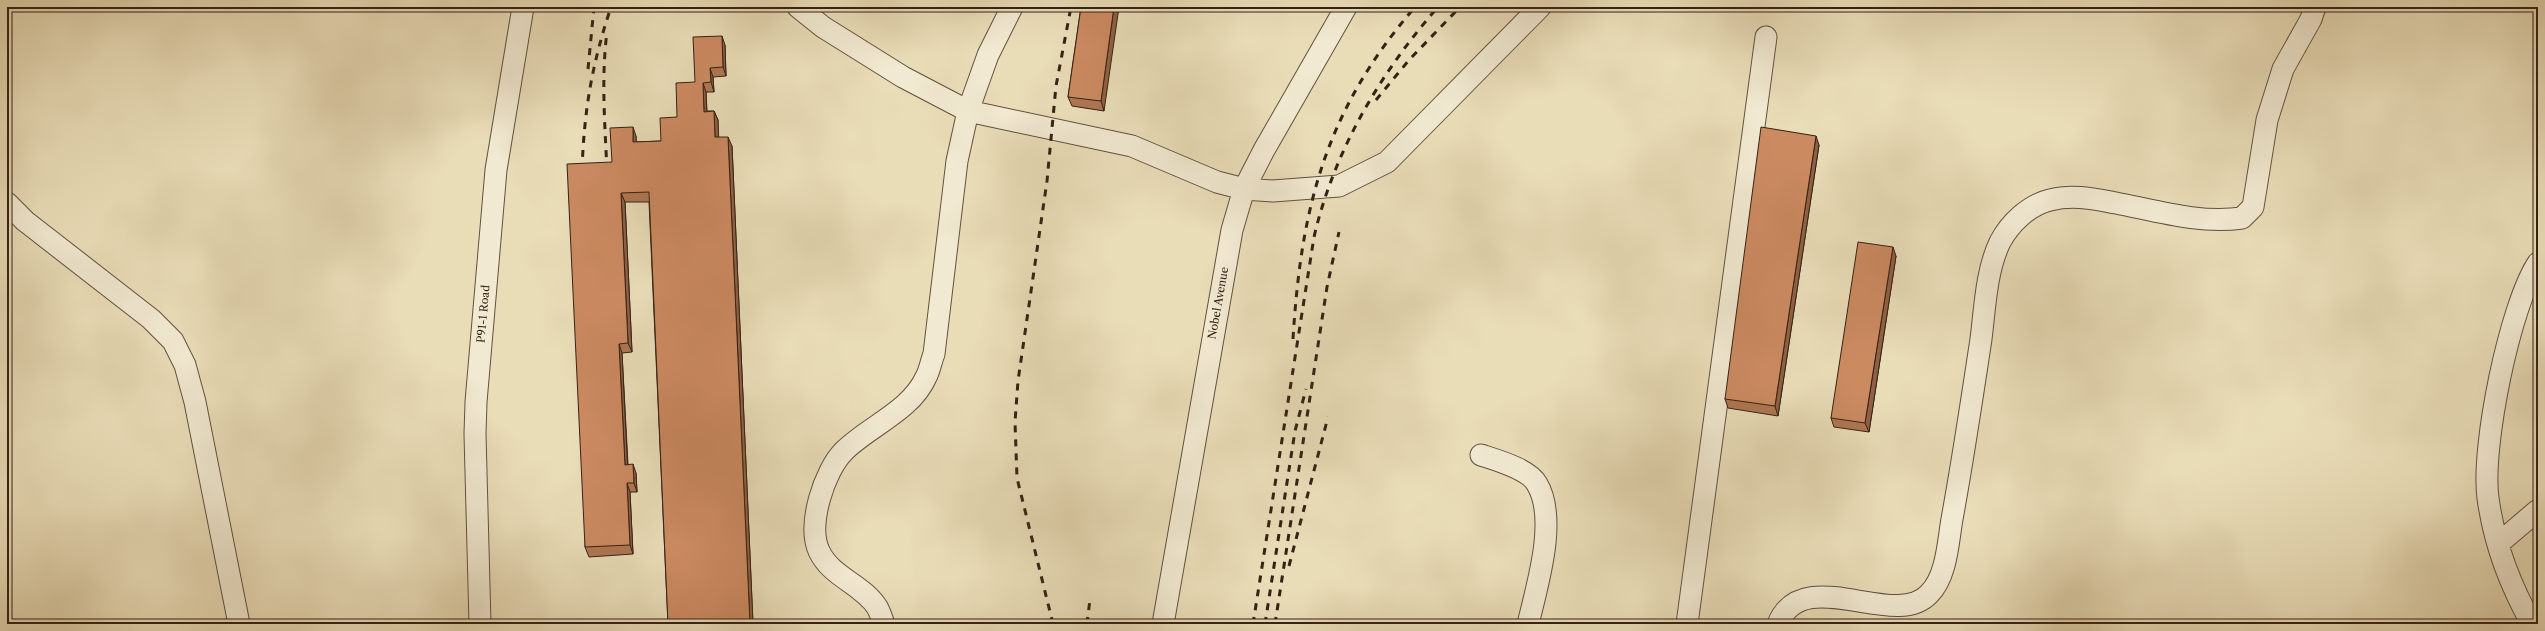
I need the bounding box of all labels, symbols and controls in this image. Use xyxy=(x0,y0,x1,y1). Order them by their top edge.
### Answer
street label: Nobel Avenue xyxy=(1205,266,1231,340)
street label: P91-1 Road xyxy=(473,284,493,344)

